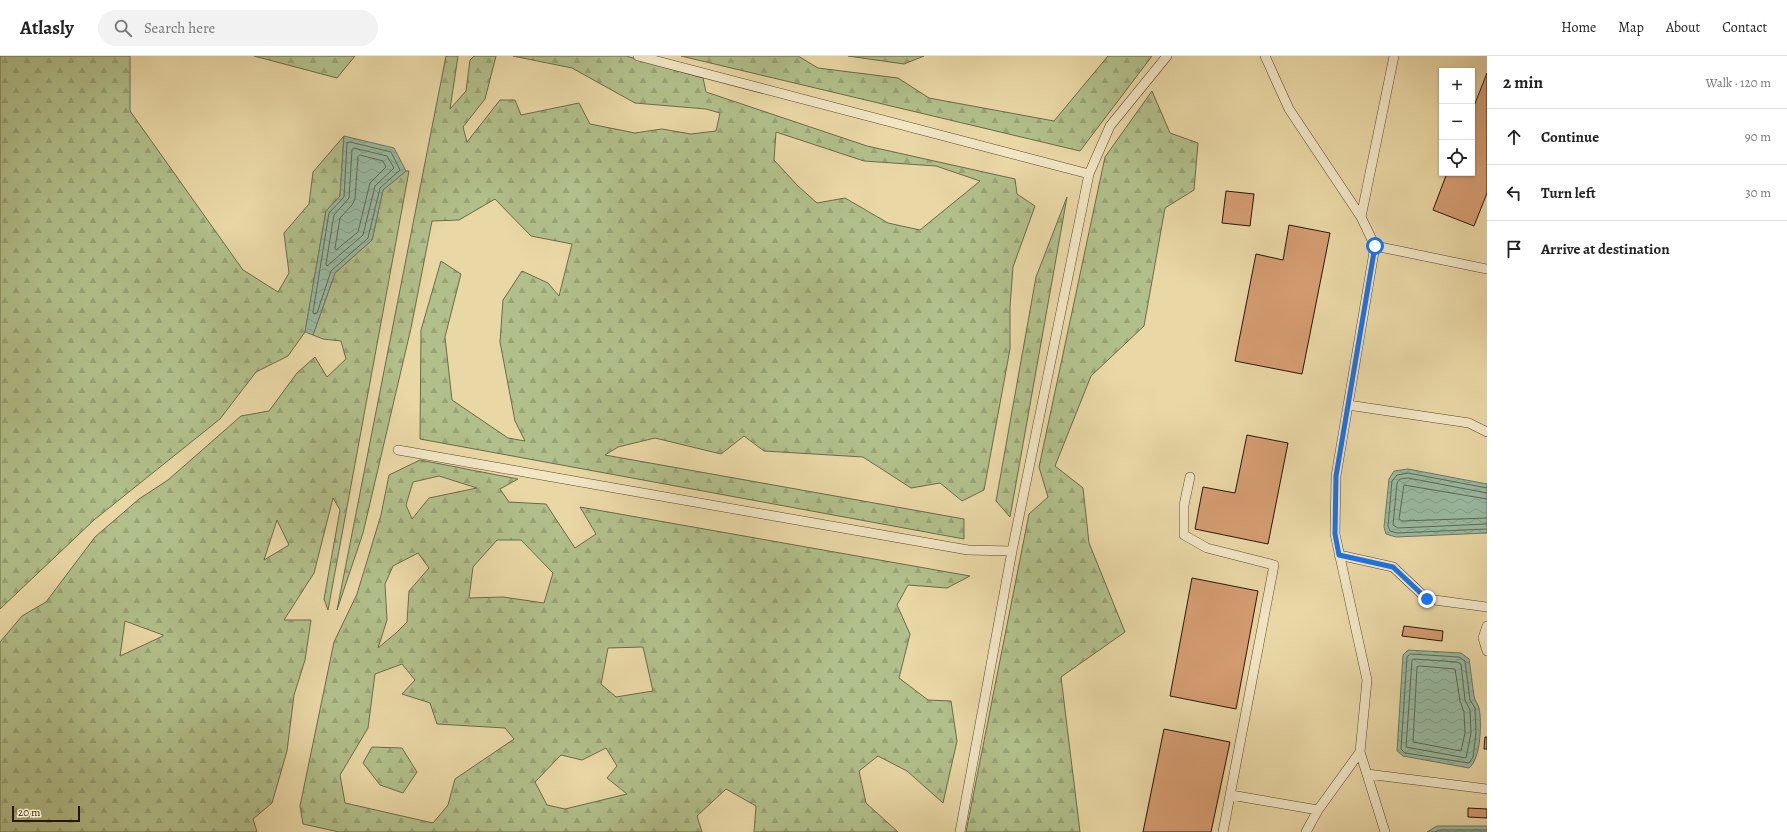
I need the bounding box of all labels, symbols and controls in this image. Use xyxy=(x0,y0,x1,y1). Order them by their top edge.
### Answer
search box xyxy=(98,10,378,46)
text: Atlasly xyxy=(20,15,74,41)
icon: search xyxy=(112,17,134,39)
text: Search here xyxy=(144,18,215,38)
text: Home xyxy=(1561,18,1596,37)
text: Map xyxy=(1618,18,1644,37)
text: About xyxy=(1666,18,1700,37)
text: Contact xyxy=(1722,18,1767,37)
map controls xyxy=(1439,68,1475,176)
button: + xyxy=(1439,68,1475,104)
text: 2 min xyxy=(1503,71,1543,94)
text: Walk · 120 m xyxy=(1706,74,1771,91)
button: − xyxy=(1439,104,1475,140)
icon: ahead xyxy=(1503,126,1525,148)
text: Continue xyxy=(1541,127,1599,147)
text: 90 m xyxy=(1745,128,1771,145)
button: locate xyxy=(1439,140,1475,176)
icon: left xyxy=(1503,182,1525,204)
text: Turn left xyxy=(1541,183,1596,203)
text: 30 m xyxy=(1745,184,1771,201)
route start xyxy=(1366,237,1384,255)
icon: arrive xyxy=(1503,238,1525,260)
text: Arrive at destination xyxy=(1541,239,1670,259)
route end xyxy=(1418,590,1436,608)
scale bar xyxy=(12,804,80,823)
text: 20 m xyxy=(18,805,40,820)

